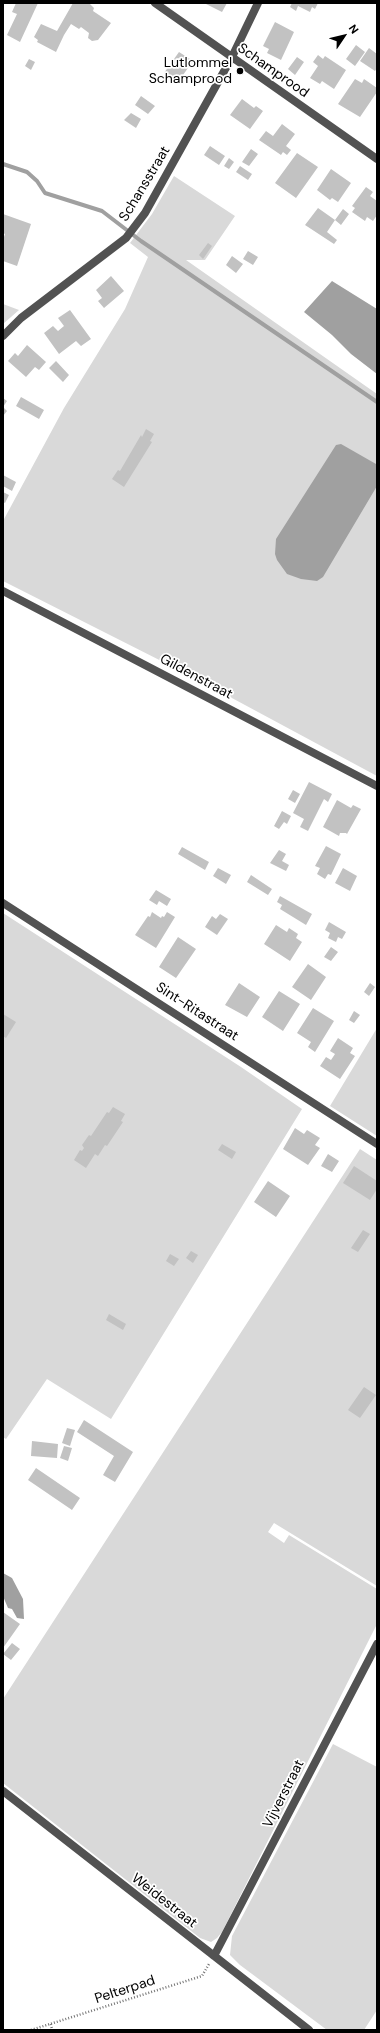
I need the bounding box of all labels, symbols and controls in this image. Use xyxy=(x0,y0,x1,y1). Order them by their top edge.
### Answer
north arrow xyxy=(324,16,364,56)
text: N xyxy=(346,22,362,36)
street label: Schamprood xyxy=(234,40,312,102)
place label: Lutlommel Schamprood xyxy=(149,55,232,88)
marker: Lutlommel Schamprood xyxy=(235,66,245,76)
street label: Schansstraat xyxy=(116,143,174,225)
street label: Gildenstraat xyxy=(157,651,235,703)
street label: Sint-Ritastraat xyxy=(152,979,242,1045)
street label: Vijverstraat xyxy=(260,1757,308,1831)
street label: Weidestraat xyxy=(128,1870,200,1932)
street label: Pelterpad xyxy=(93,1972,157,2008)

